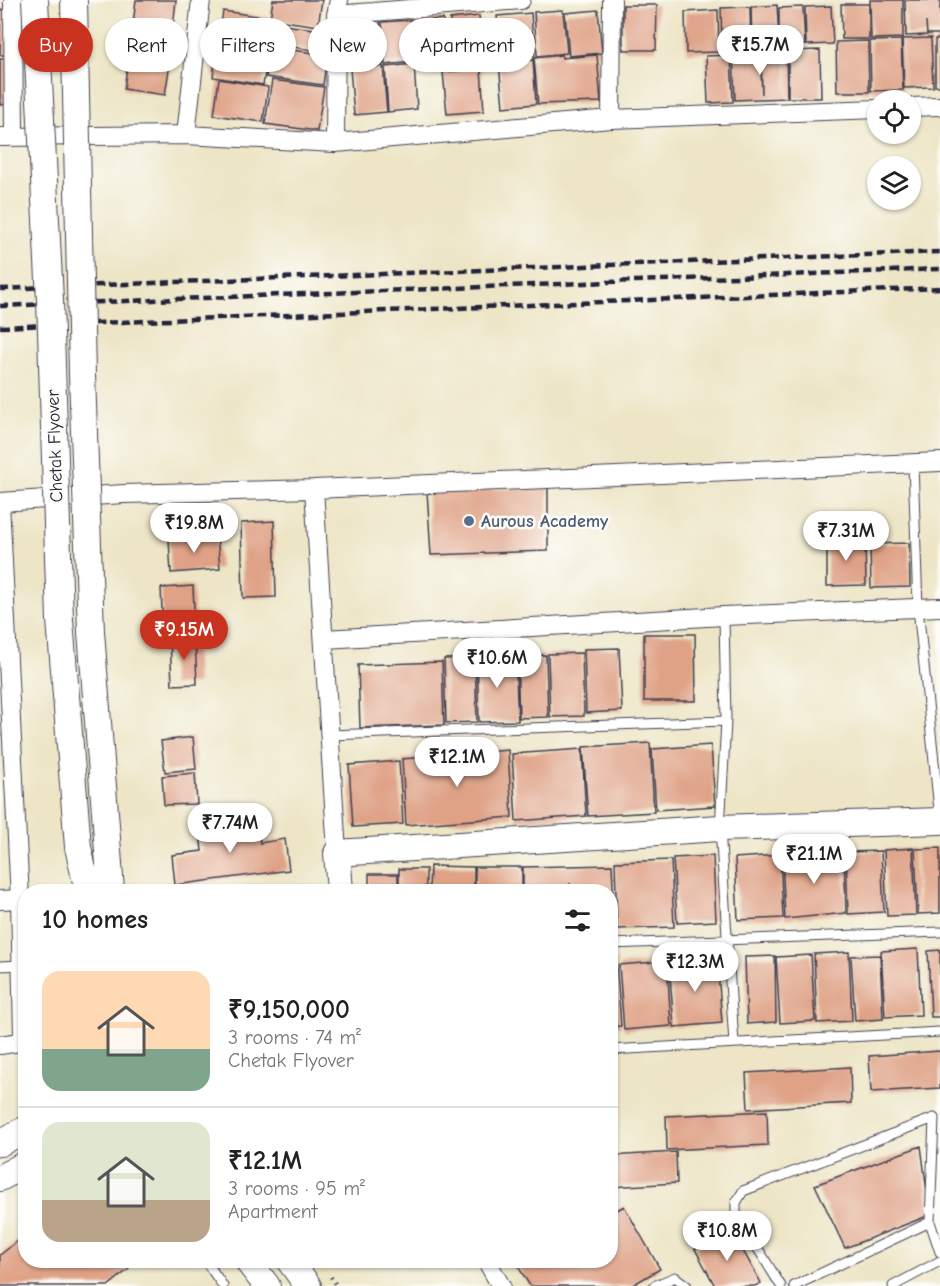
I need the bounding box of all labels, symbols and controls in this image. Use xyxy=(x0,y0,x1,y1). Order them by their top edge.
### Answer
chip: Buy xyxy=(18,18,93,72)
chip: Rent xyxy=(105,18,188,72)
chip: Filters xyxy=(200,18,296,72)
chip: New xyxy=(308,18,387,72)
chip: Apartment xyxy=(399,18,535,72)
pin: ₹15.7M xyxy=(711,25,809,76)
text: ₹15.7M xyxy=(731,33,789,56)
map controls xyxy=(867,90,921,210)
button: locate xyxy=(867,90,921,144)
button: layers xyxy=(867,156,921,210)
street label: Chetak Flyover xyxy=(43,388,67,503)
pin: ₹19.8M xyxy=(145,503,243,554)
text: ₹19.8M xyxy=(164,511,224,534)
place label: Aurous Academy xyxy=(481,511,609,532)
pin: ₹7.31M xyxy=(797,511,895,562)
marker: Aurous Academy xyxy=(462,514,476,528)
text: ₹7.31M xyxy=(817,519,875,542)
pin: ₹9.15M xyxy=(135,610,233,661)
text: ₹9.15M xyxy=(154,618,214,641)
pin: ₹10.6M xyxy=(448,638,546,689)
text: ₹10.6M xyxy=(467,646,527,669)
pin: ₹12.1M xyxy=(408,737,506,788)
text: ₹12.1M xyxy=(429,745,485,768)
pin: ₹7.74M xyxy=(181,803,279,854)
text: ₹7.74M xyxy=(202,811,258,834)
pin: ₹21.1M xyxy=(765,834,863,885)
text: ₹21.1M xyxy=(786,842,842,865)
icon: filters xyxy=(561,904,594,937)
text: 10 homes xyxy=(42,905,148,935)
pin: ₹12.3M xyxy=(646,942,744,993)
text: ₹12.3M xyxy=(666,950,724,973)
icon: home xyxy=(90,995,162,1067)
text: ₹9,150,000 xyxy=(228,995,350,1025)
text: 3 rooms · 74 m² xyxy=(228,1026,361,1049)
text: Chetak Flyover xyxy=(228,1049,354,1072)
icon: home xyxy=(90,1146,162,1218)
text: ₹12.1M xyxy=(228,1146,302,1176)
text: 3 rooms · 95 m² xyxy=(228,1177,365,1200)
text: Apartment xyxy=(228,1200,318,1223)
pin: ₹10.8M xyxy=(678,1211,776,1262)
text: ₹10.8M xyxy=(697,1219,757,1242)

